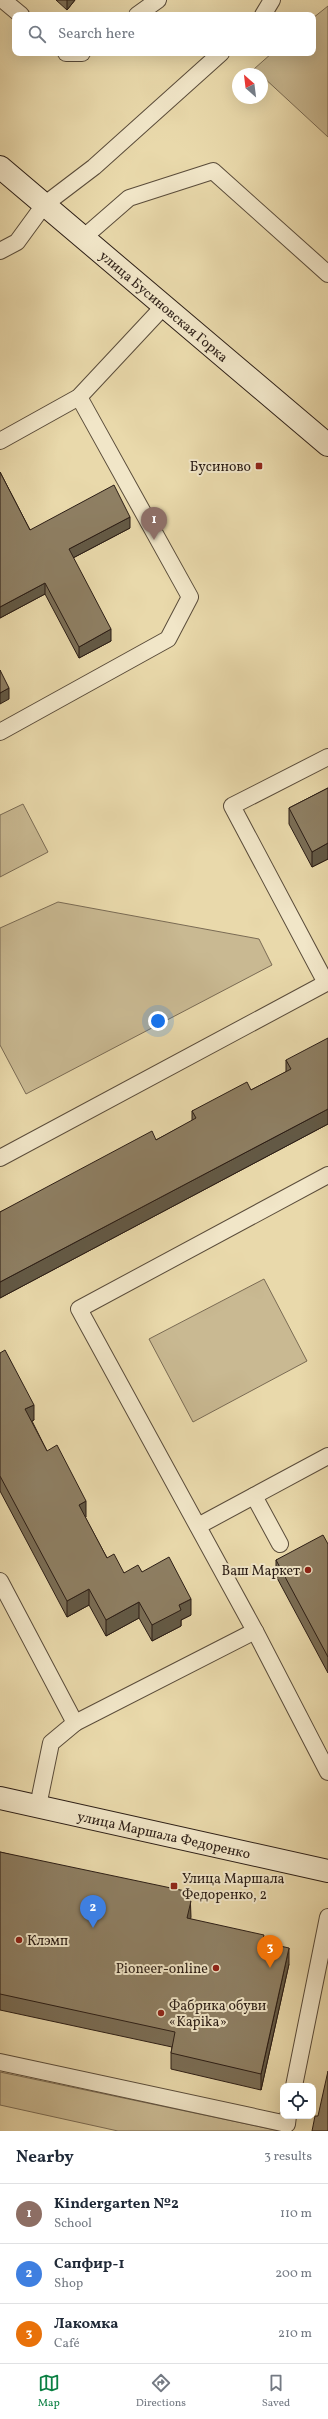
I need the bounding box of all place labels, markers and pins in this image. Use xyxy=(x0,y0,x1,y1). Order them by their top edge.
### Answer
place label: Бусиново xyxy=(190,458,251,477)
marker: Бусиново xyxy=(254,461,264,471)
pin: 1 xyxy=(141,507,167,540)
place label: Ваш Маркет xyxy=(221,1562,300,1581)
marker: Ваш Маркет xyxy=(303,1565,313,1575)
place label: Улица Маршала Федоренко, 2 xyxy=(182,1870,285,1905)
marker: Улица Маршала Федоренко, 2 xyxy=(169,1881,179,1891)
pin: 2 xyxy=(80,1895,106,1928)
place label: Клэмп xyxy=(27,1932,68,1951)
marker: Клэмп xyxy=(14,1935,24,1945)
pin: 3 xyxy=(257,1935,283,1968)
place label: Pioneer-online xyxy=(116,1960,208,1979)
marker: Pioneer-online xyxy=(211,1963,221,1973)
place label: Фабрика обуви «Kapika» xyxy=(169,1997,267,2032)
marker: Фабрика обуви «Kapika» xyxy=(156,2008,166,2018)

